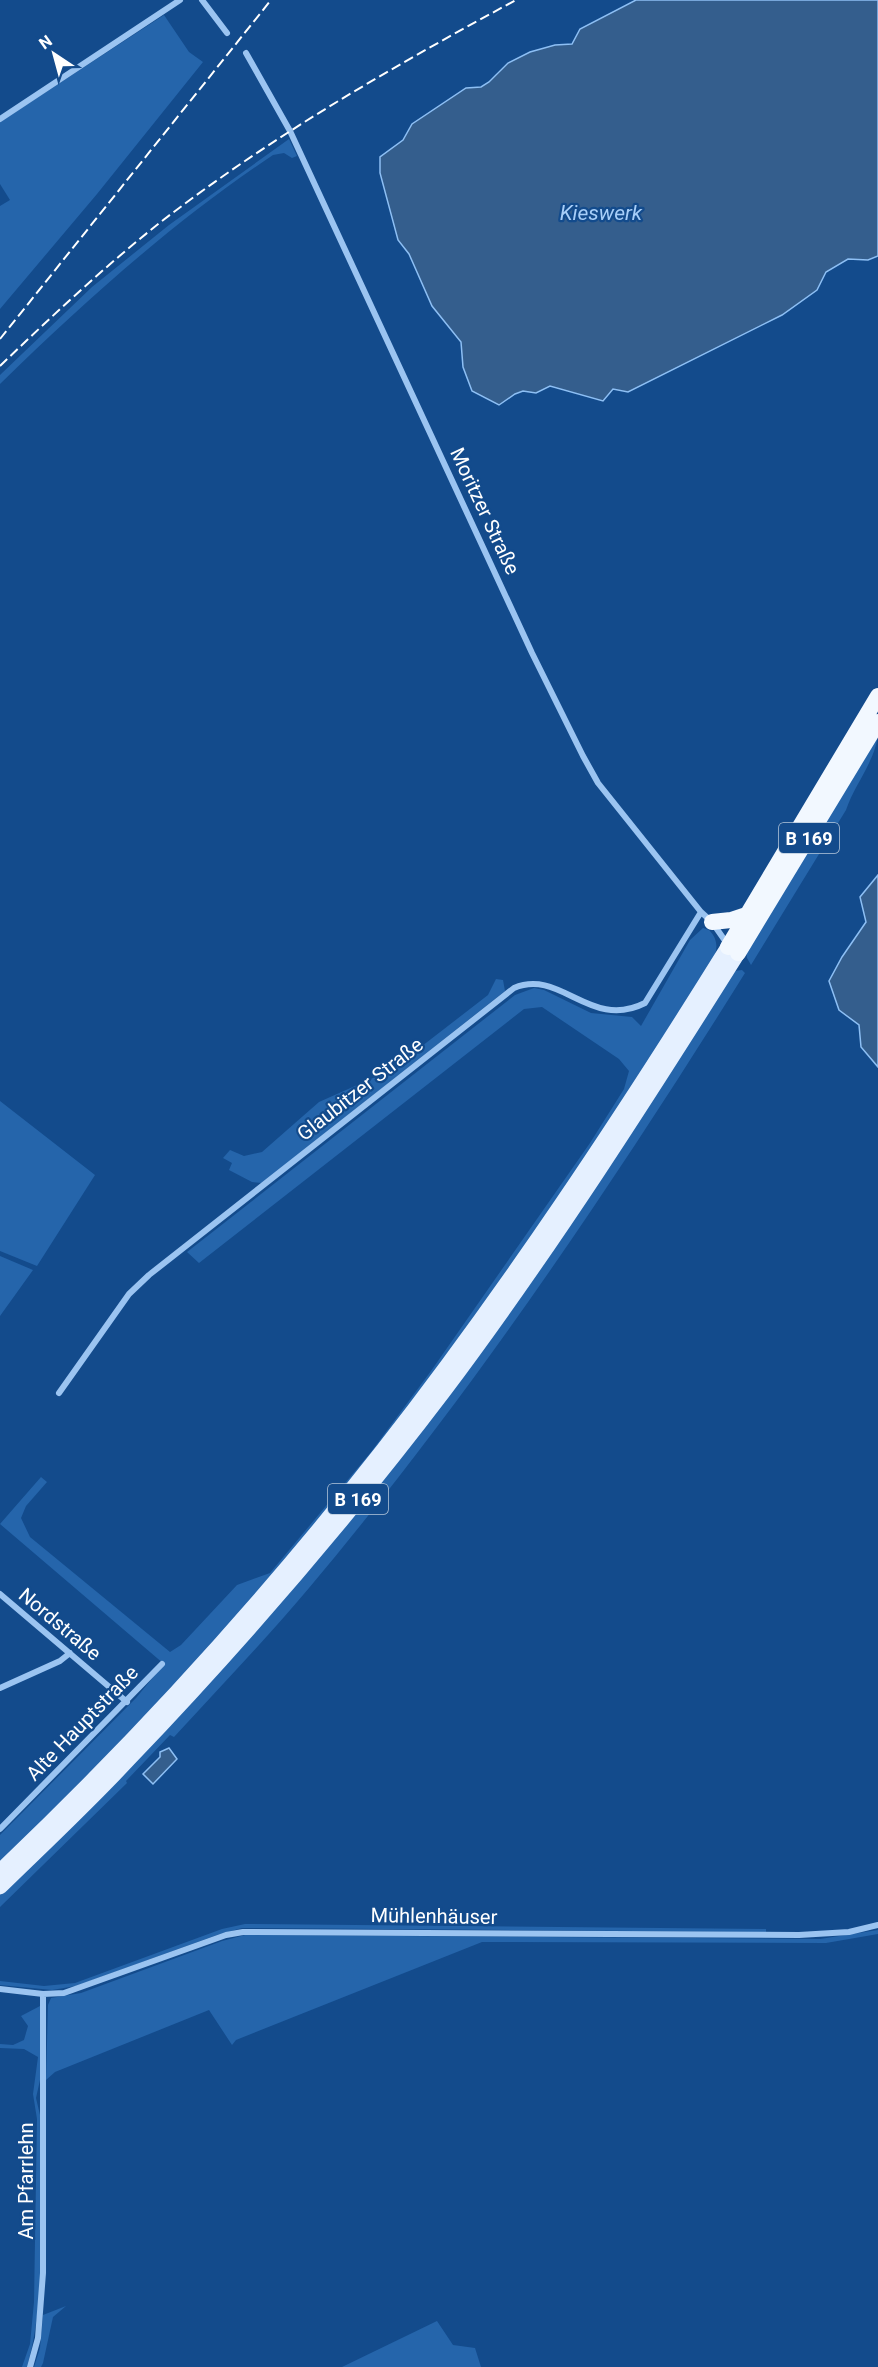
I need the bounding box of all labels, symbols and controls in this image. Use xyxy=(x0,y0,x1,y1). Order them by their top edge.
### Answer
north arrow xyxy=(24,24,84,84)
text: N xyxy=(35,31,56,53)
water label: Kieswerk xyxy=(560,201,643,225)
street label: Moritzer Straße xyxy=(445,444,525,578)
road number: B 169 xyxy=(779,823,839,853)
street label: Glaubitzer Straße xyxy=(292,1032,428,1146)
road number: B 169 xyxy=(328,1484,388,1514)
street label: Nordstraße xyxy=(14,1583,106,1665)
street label: Alte Hauptstraße xyxy=(21,1660,143,1786)
street label: Mühlenhäuser xyxy=(370,1903,498,1929)
street label: Am Pfarrlehn xyxy=(14,2122,38,2240)

